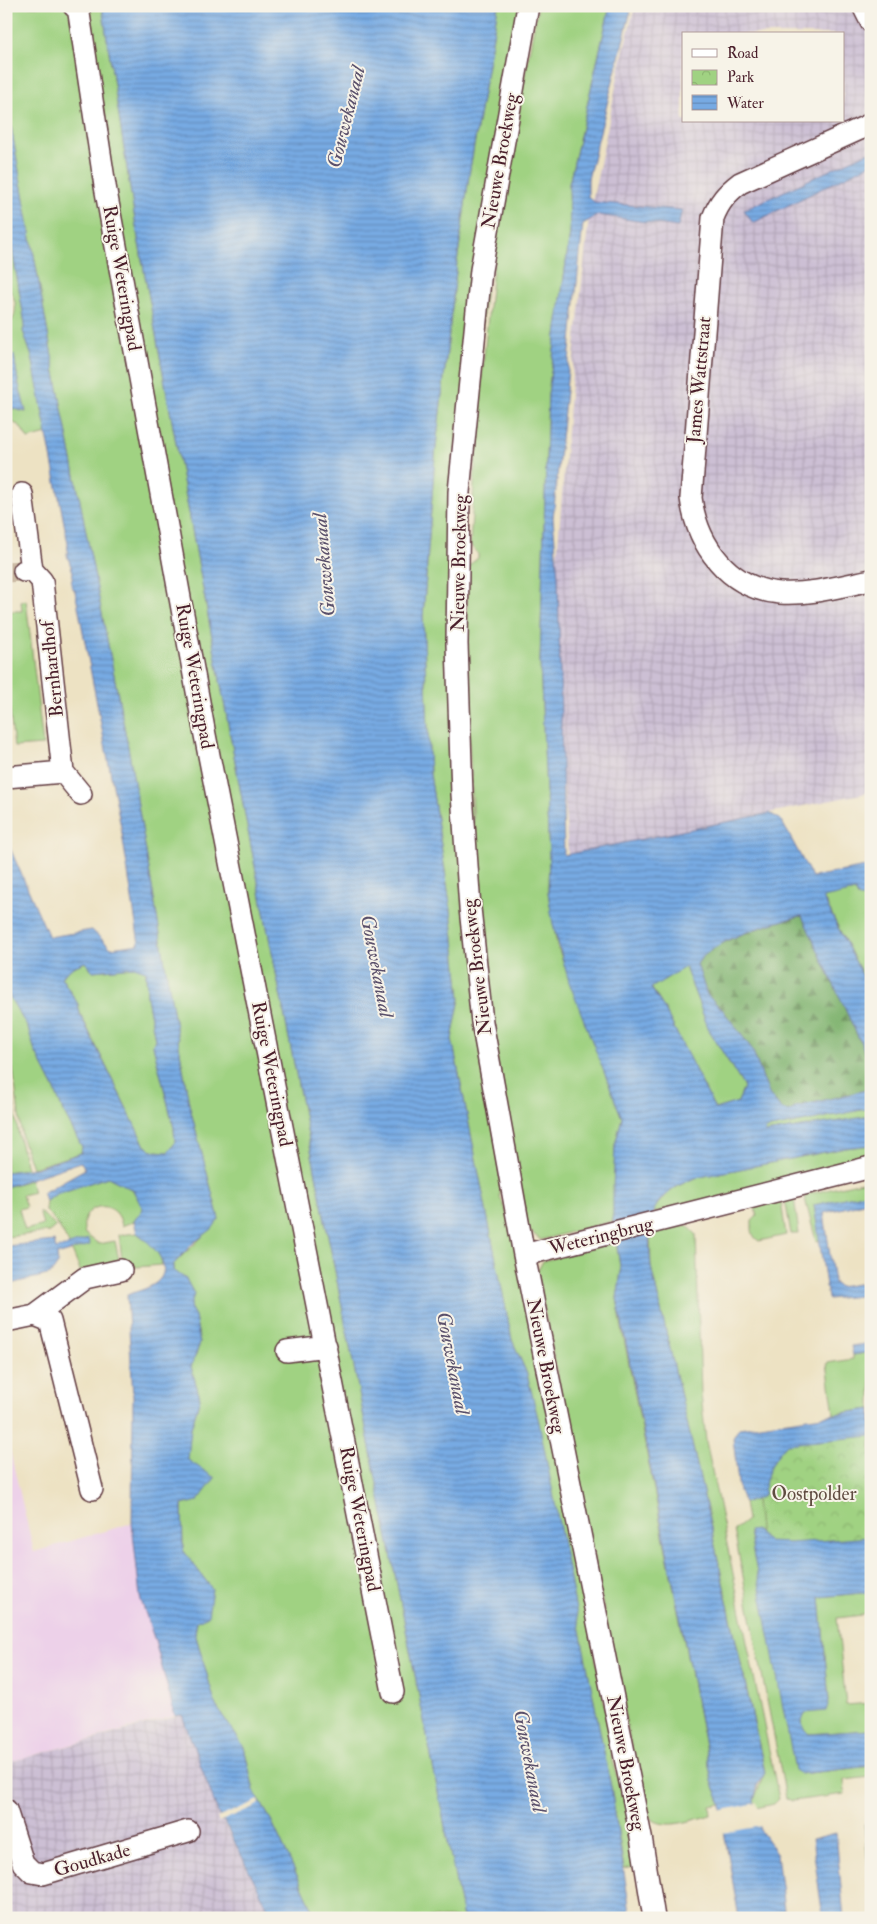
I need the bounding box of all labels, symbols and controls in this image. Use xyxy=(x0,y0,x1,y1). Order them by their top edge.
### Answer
legend xyxy=(682,32,844,122)
text: Road xyxy=(727,44,759,63)
water label: Gouwekanaal xyxy=(321,61,371,170)
text: Park xyxy=(727,68,754,87)
street label: Nieuwe Broekweg xyxy=(476,91,524,231)
text: Water xyxy=(726,94,764,113)
street label: Ruige Weteringpad xyxy=(96,203,147,353)
street label: James Wattstraat xyxy=(681,315,717,446)
street label: Nieuwe Broekweg xyxy=(446,493,472,632)
water label: Gouwekanaal xyxy=(307,510,341,618)
street label: Ruige Weteringpad xyxy=(169,601,220,751)
street label: Bernhardhof xyxy=(35,617,69,718)
street label: Nieuwe Broekweg xyxy=(457,897,497,1037)
water label: Gouwekanaal xyxy=(355,913,400,1022)
street label: Ruige Weteringpad xyxy=(245,999,298,1149)
street label: Weteringbrug xyxy=(545,1211,656,1261)
street label: Nieuwe Broekweg xyxy=(521,1296,571,1436)
water label: Gouwekanaal xyxy=(431,1310,476,1419)
street label: Ruige Weteringpad xyxy=(333,1444,386,1594)
park label: Oostpolder xyxy=(771,1482,857,1507)
street label: Nieuwe Broekweg xyxy=(601,1693,651,1833)
water label: Gouwekanaal xyxy=(508,1708,553,1817)
street label: Goudkade xyxy=(51,1838,133,1882)

